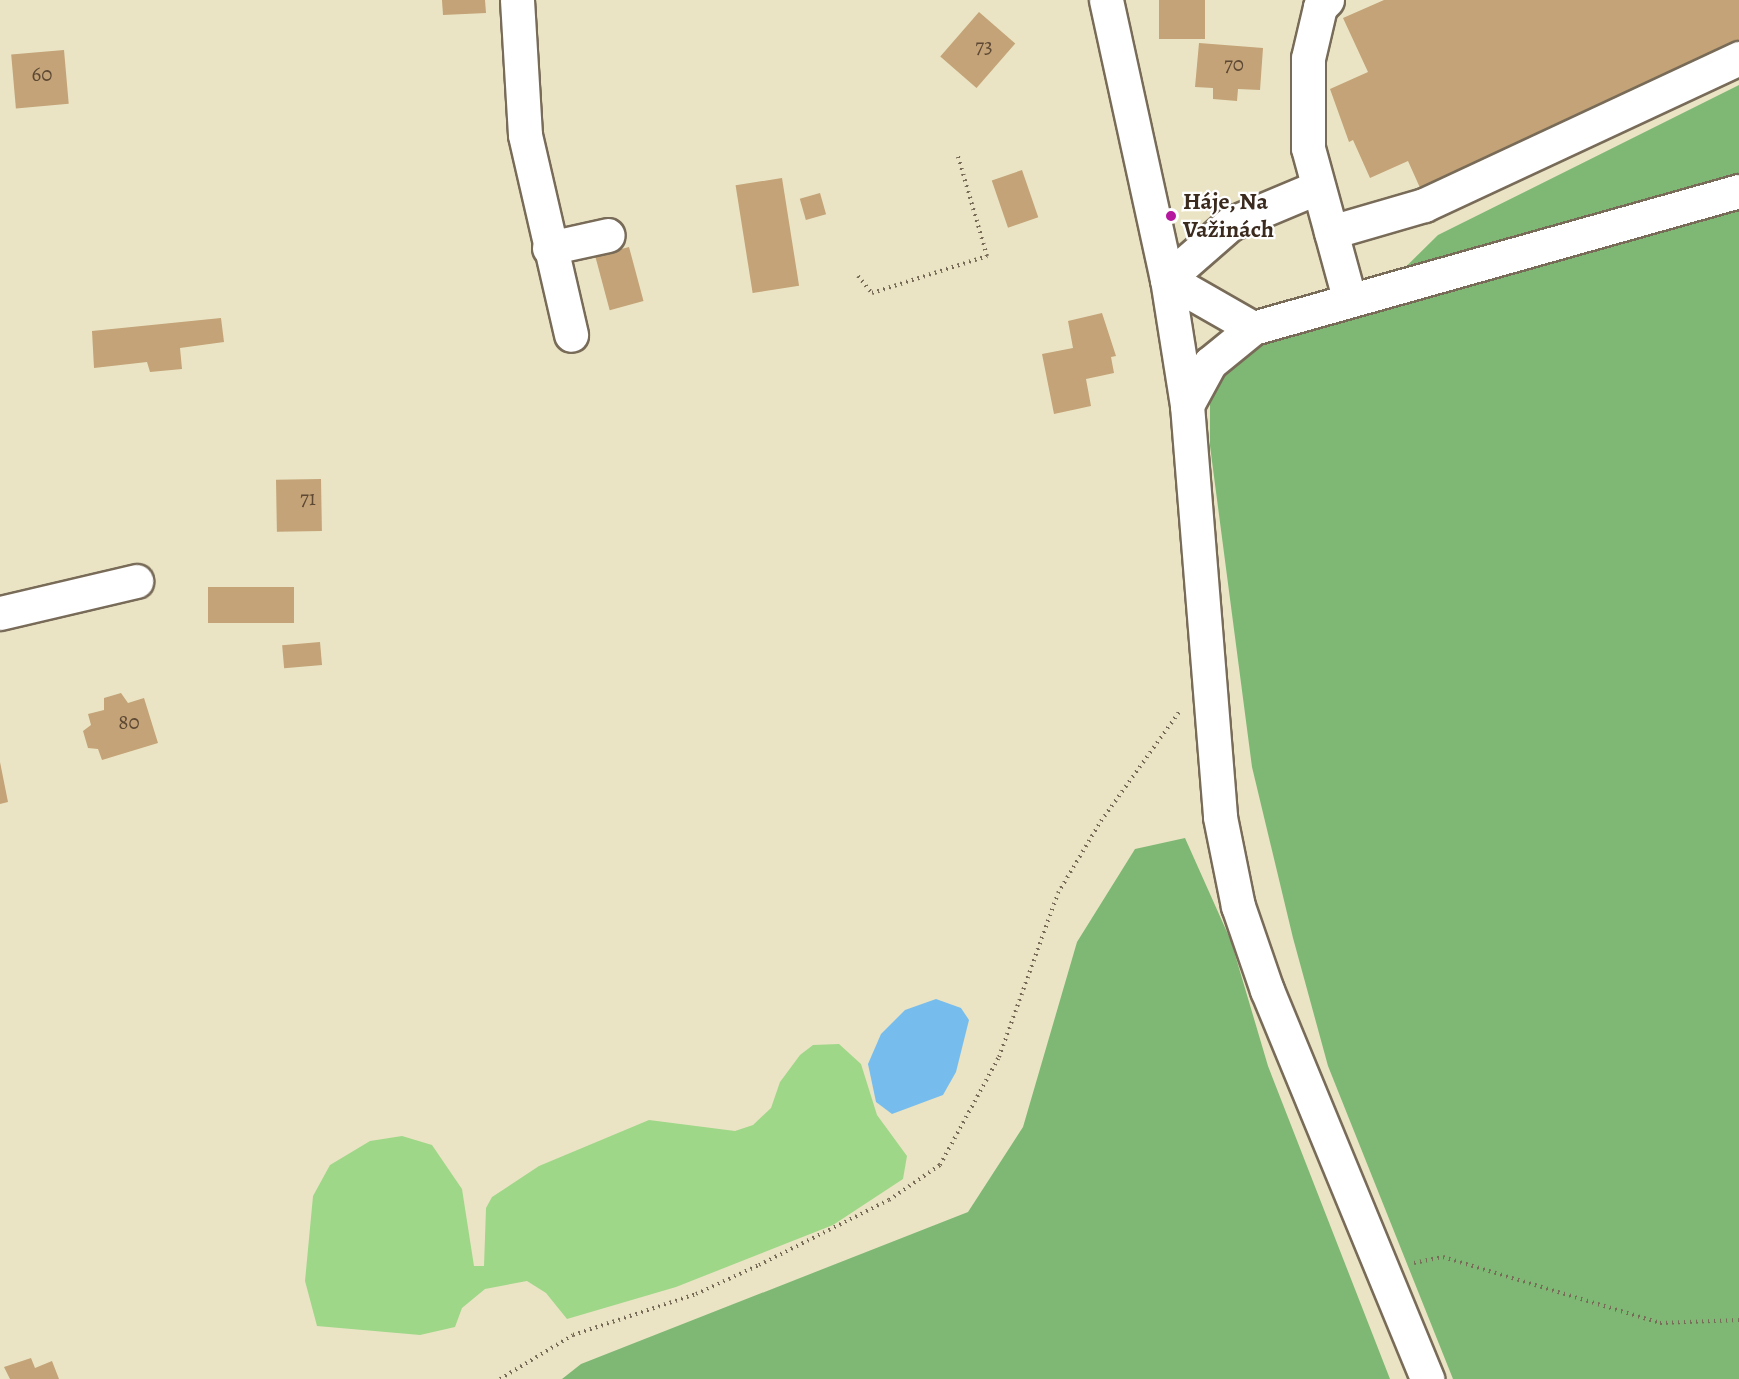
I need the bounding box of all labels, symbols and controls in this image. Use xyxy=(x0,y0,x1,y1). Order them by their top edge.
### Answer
house number: 73 xyxy=(975,33,993,59)
house number: 70 xyxy=(1224,51,1244,77)
house number: 60 xyxy=(32,61,52,87)
place label: Háje, Na Važinách xyxy=(1183,188,1274,244)
marker: Háje, Na Važinách xyxy=(1164,209,1178,223)
house number: 71 xyxy=(300,485,316,511)
house number: 80 xyxy=(118,709,140,735)

